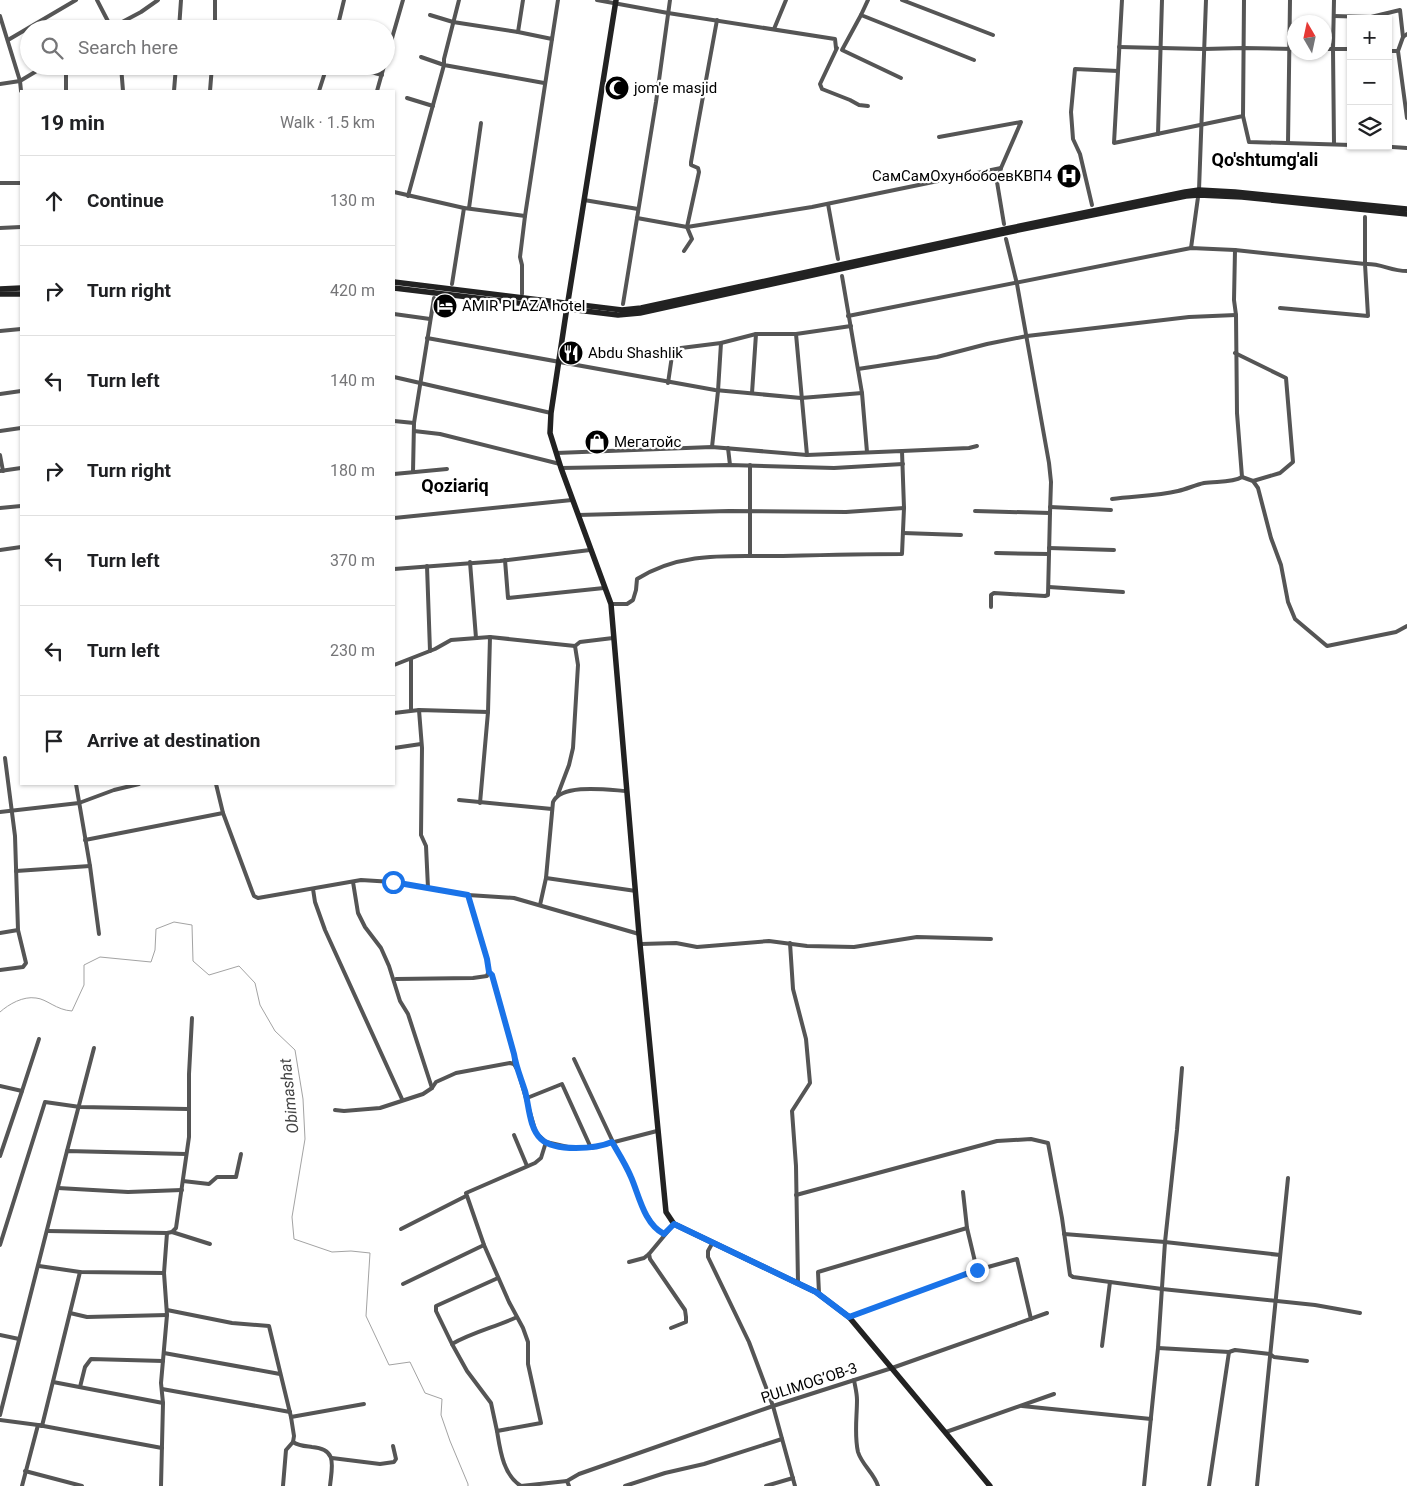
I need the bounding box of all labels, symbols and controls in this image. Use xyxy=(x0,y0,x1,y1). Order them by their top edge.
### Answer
north arrow xyxy=(1287,15,1332,60)
map controls xyxy=(1347,15,1392,150)
button: + xyxy=(1347,15,1392,60)
search box xyxy=(20,20,395,75)
icon: search xyxy=(38,34,66,62)
text: Search here xyxy=(78,36,178,59)
button: − xyxy=(1347,60,1392,105)
mosque icon: jom'e masjid xyxy=(604,75,630,101)
place label: jom'e masjid xyxy=(633,79,717,97)
button: layers xyxy=(1347,105,1392,150)
text: 19 min xyxy=(40,111,105,135)
text: Walk · 1.5 km xyxy=(280,113,375,132)
district label: Qo'shtumg'ali xyxy=(1212,149,1318,170)
hospital icon: СамСамОхунбобоевКВП4 xyxy=(1056,163,1082,189)
place label: СамСамОхунбобоевКВП4 xyxy=(872,167,1053,185)
icon: ahead xyxy=(40,187,68,215)
text: Continue xyxy=(87,189,164,212)
text: 130 m xyxy=(330,191,375,210)
icon: right xyxy=(40,277,68,305)
text: Turn right xyxy=(87,279,171,302)
text: 420 m xyxy=(330,281,375,300)
hotel icon: AMIR PLAZA hotel xyxy=(432,293,458,319)
place label: AMIR PLAZA hotel xyxy=(462,297,585,315)
restaurant icon: Abdu Shashlik xyxy=(558,340,584,366)
place label: Abdu Shashlik xyxy=(588,344,683,362)
icon: left xyxy=(40,367,68,395)
text: Turn left xyxy=(87,369,160,392)
text: 140 m xyxy=(330,371,375,390)
shop icon: Мегатойс xyxy=(584,429,610,455)
place label: Мегатойс xyxy=(614,433,682,451)
icon: right xyxy=(40,457,68,485)
text: Turn right xyxy=(87,459,171,482)
text: 180 m xyxy=(330,461,375,480)
district label: Qoziariq xyxy=(421,475,489,496)
icon: left xyxy=(40,547,68,575)
text: Turn left xyxy=(87,549,160,572)
text: 370 m xyxy=(330,551,375,570)
icon: left xyxy=(40,637,68,665)
text: Turn left xyxy=(87,639,160,662)
text: 230 m xyxy=(330,641,375,660)
icon: arrive xyxy=(40,727,68,755)
text: Arrive at destination xyxy=(87,729,260,752)
route start xyxy=(382,871,405,894)
water label: Obimashat xyxy=(276,1057,302,1134)
route end xyxy=(966,1259,989,1282)
street label: PULIMOG’OB-3 xyxy=(759,1359,859,1407)

